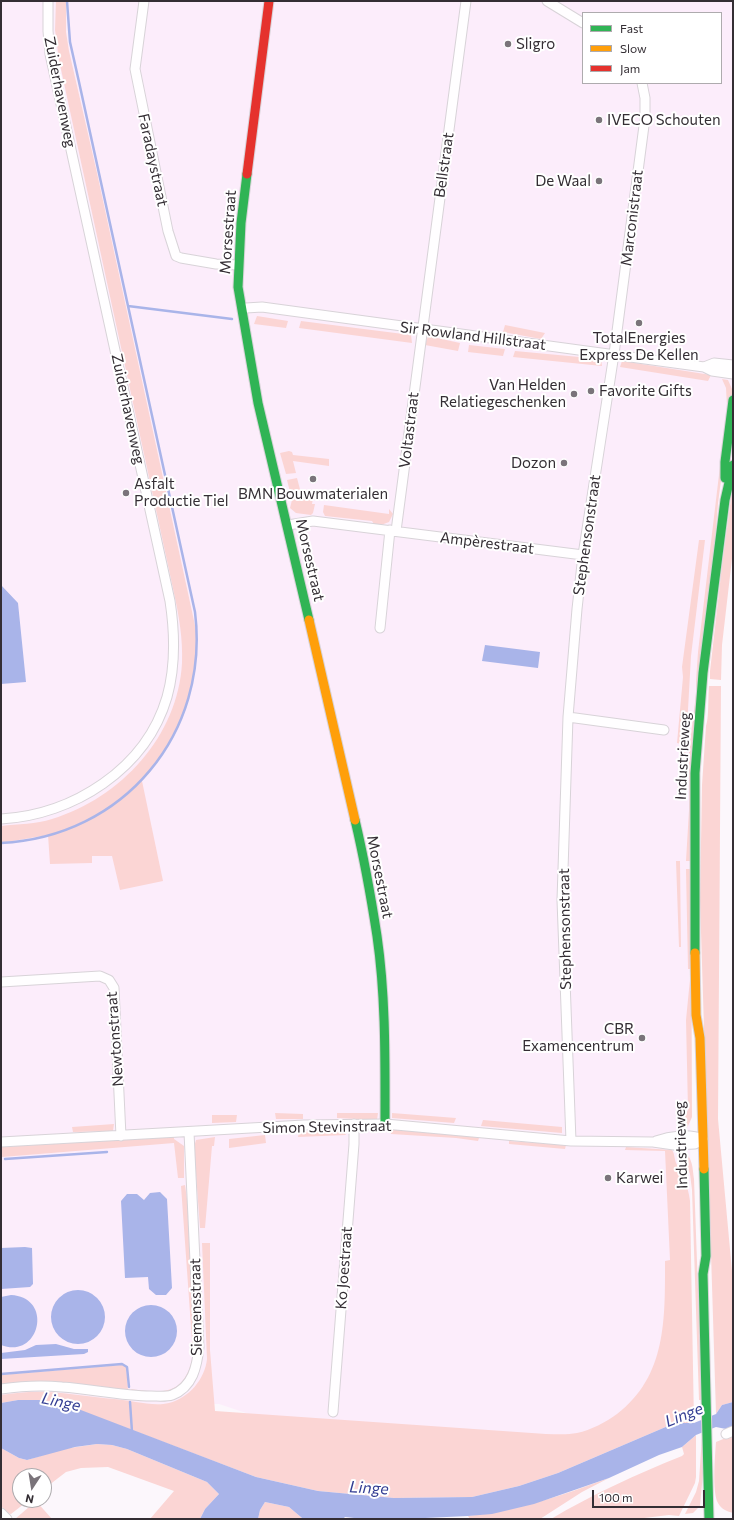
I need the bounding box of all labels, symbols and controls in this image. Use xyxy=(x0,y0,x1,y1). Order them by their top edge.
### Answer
legend xyxy=(582,12,722,84)
text: Fast xyxy=(620,21,643,35)
street label: Zuiderhavenweg xyxy=(40,35,80,149)
place label: Sligro xyxy=(516,35,555,53)
marker: Sligro xyxy=(503,39,513,49)
text: Slow xyxy=(620,41,647,55)
text: Jam xyxy=(620,61,640,75)
place label: IVECO Schouten xyxy=(607,111,720,129)
street label: Faradaystraat xyxy=(134,112,172,208)
marker: IVECO Schouten xyxy=(594,115,604,125)
street label: Bellstraat xyxy=(431,131,457,199)
street label: Marconistraat xyxy=(617,169,647,267)
place label: De Waal xyxy=(535,172,591,190)
marker: De Waal xyxy=(594,176,604,186)
street label: Morsestraat xyxy=(216,189,240,275)
street label: Sir Rowland Hillstraat xyxy=(399,318,547,354)
marker: TotalEnergies Express De Kellen xyxy=(634,318,644,328)
place label: TotalEnergies Express De Kellen xyxy=(579,329,699,364)
street label: Zuiderhavenweg xyxy=(107,352,149,466)
place label: Van Helden Relatiegeschenken xyxy=(439,376,566,411)
place label: Favorite Gifts xyxy=(599,382,692,400)
marker: Favorite Gifts xyxy=(586,386,596,396)
marker: Van Helden Relatiegeschenken xyxy=(569,389,579,399)
street label: Voltastraat xyxy=(395,391,423,469)
place label: Dozon xyxy=(511,454,556,472)
marker: Dozon xyxy=(559,458,569,468)
marker: BMN Bouwmaterialen xyxy=(308,474,318,484)
street label: Stephensonstraat xyxy=(570,474,604,596)
place label: Asfalt Productie Tiel xyxy=(134,475,229,510)
place label: BMN Bouwmaterialen xyxy=(238,485,388,503)
marker: Asfalt Productie Tiel xyxy=(121,488,131,498)
street label: Morsestraat xyxy=(292,517,328,603)
street label: Ampèrestraat xyxy=(439,528,535,558)
street label: Industrieweg xyxy=(672,712,694,800)
street label: Morsestraat xyxy=(363,834,397,920)
street label: Stephensonstraat xyxy=(555,868,575,990)
street label: Newtonstraat xyxy=(103,991,127,1087)
place label: CBR Examencentrum xyxy=(522,1020,634,1055)
marker: CBR Examencentrum xyxy=(637,1033,647,1043)
street label: Industrieweg xyxy=(670,1101,692,1189)
street label: Simon Stevinstraat xyxy=(262,1117,392,1137)
place label: Karwei xyxy=(616,1169,663,1187)
marker: Karwei xyxy=(603,1173,613,1183)
street label: Ko Joestraat xyxy=(332,1226,356,1310)
street label: Siemensstraat xyxy=(186,1258,206,1356)
water label: Linge xyxy=(40,1389,82,1415)
water label: Linge xyxy=(662,1399,706,1431)
north arrow xyxy=(12,1468,52,1508)
water label: Linge xyxy=(349,1477,389,1499)
scale bar xyxy=(594,1482,707,1508)
text: 100 m xyxy=(599,1490,633,1504)
text: N xyxy=(24,1492,35,1506)

